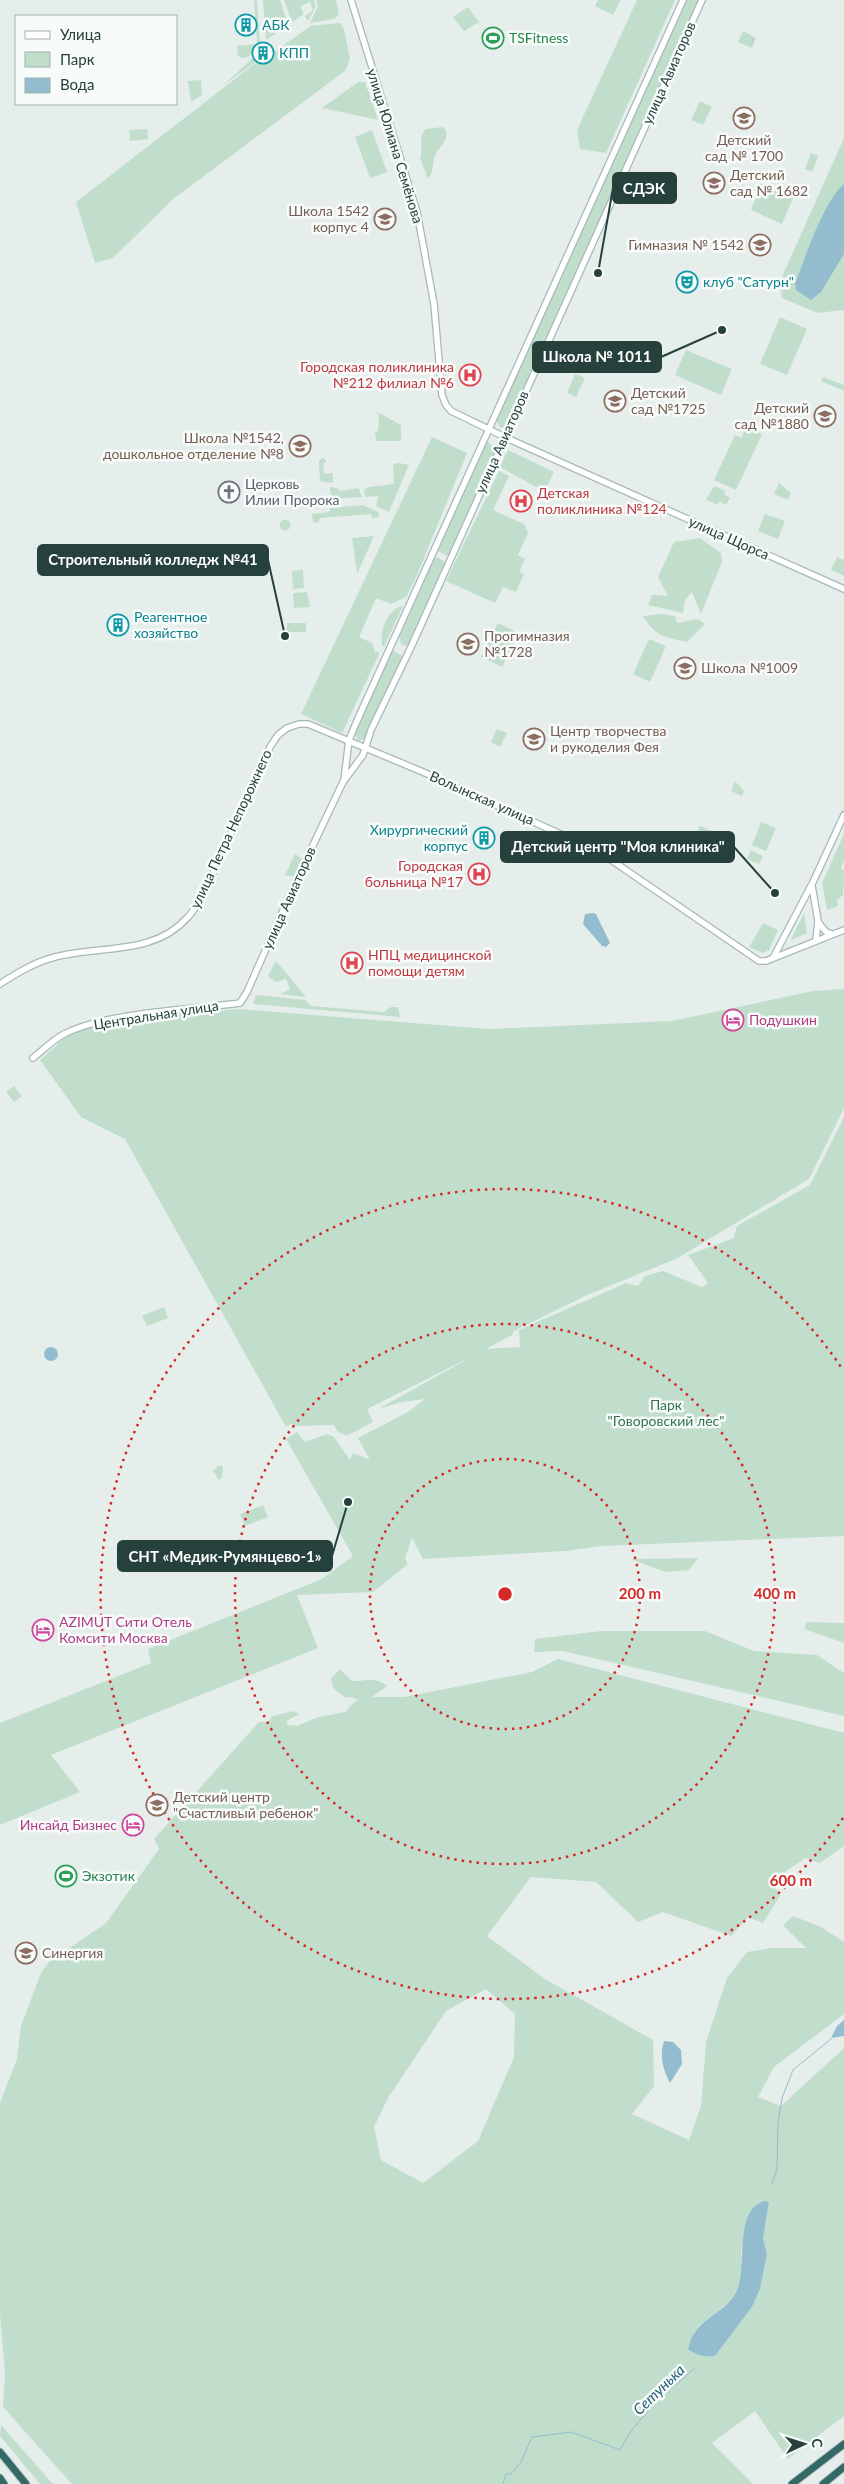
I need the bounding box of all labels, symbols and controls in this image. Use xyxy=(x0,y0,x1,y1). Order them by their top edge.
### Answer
building icon: АБК xyxy=(234,13,258,37)
legend xyxy=(15,15,178,105)
place label: АБК xyxy=(262,16,290,33)
street label: улица Авиаторов xyxy=(638,19,699,127)
text: Улица xyxy=(60,25,101,43)
sports icon: TSFitness xyxy=(481,26,505,50)
place label: TSFitness xyxy=(509,29,568,46)
building icon: КПП xyxy=(251,41,275,65)
place label: КПП xyxy=(279,44,309,61)
text: Парк xyxy=(60,50,95,68)
street label: улица Юлиана Семёнова xyxy=(364,66,427,225)
text: Вода xyxy=(60,75,95,93)
school or university icon: Детский сад № 1700 xyxy=(732,106,756,130)
place label: Детский сад № 1700 xyxy=(705,131,783,164)
place label: Детский сад № 1682 xyxy=(730,166,808,199)
school or university icon: Детский сад № 1682 xyxy=(702,171,726,195)
callout: СДЭК xyxy=(613,173,676,203)
text: СДЭК xyxy=(623,179,666,197)
place label: Школа 1542 корпус 4 xyxy=(288,202,369,235)
school or university icon: Школа 1542 корпус 4 xyxy=(373,207,397,231)
school or university icon: Гимназия № 1542 xyxy=(748,233,772,257)
place label: Гимназия № 1542 xyxy=(628,236,744,253)
theatre icon: клуб "Сатурн" xyxy=(675,270,699,294)
place label: клуб "Сатурн" xyxy=(703,273,794,290)
callout: Школа № 1011 xyxy=(533,342,661,372)
text: Школа № 1011 xyxy=(543,347,651,365)
place label: Городская поликлиника №212 филиал №6 xyxy=(300,358,454,391)
hospital icon: Городская поликлиника №212 филиал №6 xyxy=(458,363,482,387)
place label: Детский сад №1725 xyxy=(631,384,706,417)
street label: улица Авиаторов xyxy=(471,388,532,496)
school or university icon: Детский сад №1725 xyxy=(603,389,627,413)
place label: Детский сад №1880 xyxy=(734,399,809,432)
school or university icon: Детский сад №1880 xyxy=(813,404,837,428)
place label: Школа №1542, дошкольное отделение №8 xyxy=(103,429,284,462)
school or university icon: Школа №1542, дошкольное отделение №8 xyxy=(288,434,312,458)
place label: Церковь Илии Пророка xyxy=(245,475,339,508)
church icon: Церковь Илии Пророка xyxy=(217,480,241,504)
place label: Детская поликлиника №124 xyxy=(537,484,667,517)
hospital icon: Детская поликлиника №124 xyxy=(509,489,533,513)
street label: улица Щорса xyxy=(686,512,772,563)
callout: Строительный колледж №41 xyxy=(38,545,268,575)
text: Строительный колледж №41 xyxy=(48,550,258,568)
place label: Реагентное хозяйство xyxy=(134,608,207,641)
building icon: Реагентное хозяйство xyxy=(106,613,130,637)
place label: Прогимназия №1728 xyxy=(484,627,570,660)
school or university icon: Прогимназия №1728 xyxy=(456,632,480,656)
school or university icon: Школа №1009 xyxy=(673,656,697,680)
place label: Школа №1009 xyxy=(701,659,798,676)
place label: Центр творчества и рукоделия Фея xyxy=(550,722,666,755)
school or university icon: Центр творчества и рукоделия Фея xyxy=(522,727,546,751)
street label: улица Петра Непорожнего xyxy=(186,747,275,911)
street label: Волынская улица xyxy=(427,767,537,828)
place label: Хирургический корпус xyxy=(370,821,468,854)
building icon: Хирургический корпус xyxy=(472,826,496,850)
callout: Детский центр "Моя клиника" xyxy=(501,832,734,862)
text: Детский центр "Моя клиника" xyxy=(511,837,725,855)
street label: улица Авиаторов xyxy=(258,844,319,952)
place label: Городская больница №17 xyxy=(365,857,463,890)
hospital icon: Городская больница №17 xyxy=(467,862,491,886)
place label: НПЦ медицинской помощи детям xyxy=(368,946,491,979)
hospital icon: НПЦ медицинской помощи детям xyxy=(340,951,364,975)
street label: Центральная улица xyxy=(92,996,220,1033)
hotel icon: Подушкин xyxy=(721,1008,745,1032)
place label: Подушкин xyxy=(749,1011,817,1028)
park label: Парк "Говоровский лес" xyxy=(608,1396,724,1429)
callout: СНТ «Медик-Румянцево-1» xyxy=(118,1541,332,1571)
text: СНТ «Медик-Румянцево-1» xyxy=(128,1547,322,1565)
text: 200 m xyxy=(619,1584,661,1602)
text: 400 m xyxy=(754,1584,796,1602)
centre of rings xyxy=(496,1585,514,1603)
place label: AZIMUT Сити Отель Комсити Москва xyxy=(59,1613,192,1646)
hotel icon: AZIMUT Сити Отель Комсити Москва xyxy=(31,1618,55,1642)
place label: Детский центр "Счастливый ребенок" xyxy=(173,1788,318,1821)
school or university icon: Детский центр "Счастливый ребенок" xyxy=(145,1793,169,1817)
hotel icon: Инсайд Бизнес xyxy=(121,1813,145,1837)
place label: Инсайд Бизнес xyxy=(20,1816,117,1833)
sports icon: Экзотик xyxy=(54,1864,78,1888)
place label: Экзотик xyxy=(82,1867,136,1884)
text: 600 m xyxy=(770,1871,812,1889)
school or university icon: Синергия xyxy=(14,1941,38,1965)
place label: Синергия xyxy=(42,1944,103,1961)
water label: Сетунька xyxy=(629,2360,688,2418)
north arrow xyxy=(779,2419,829,2469)
text: С xyxy=(809,2438,826,2449)

